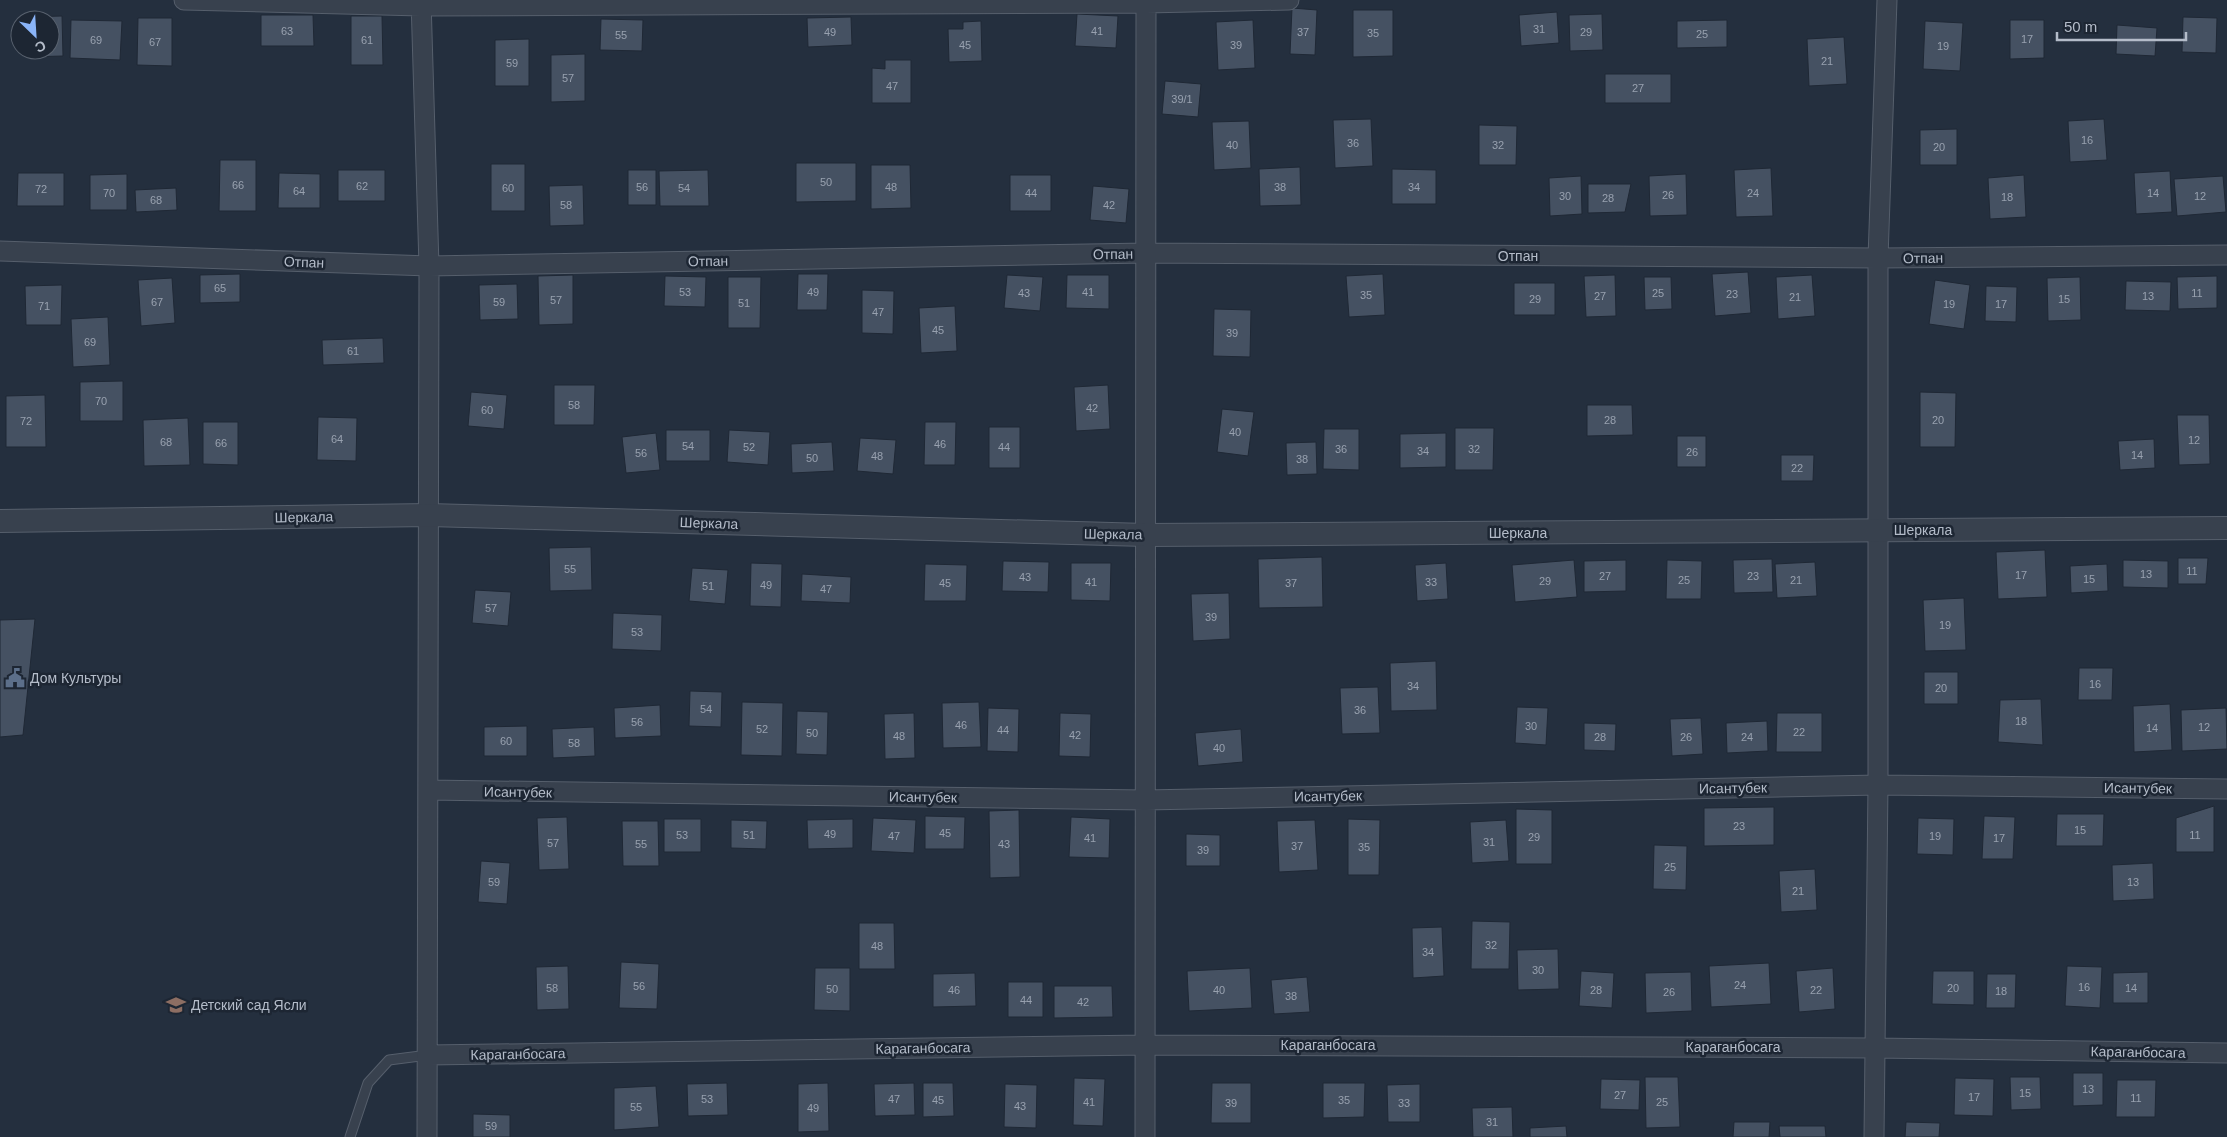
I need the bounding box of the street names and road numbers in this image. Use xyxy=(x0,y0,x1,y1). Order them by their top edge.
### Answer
street label: Отпан xyxy=(1093,246,1133,262)
street label: Отпан xyxy=(1498,248,1538,264)
street label: Отпан xyxy=(1903,250,1943,266)
street label: Отпан xyxy=(284,253,324,271)
street label: Отпан xyxy=(688,253,728,269)
street label: Шеркала xyxy=(275,508,334,526)
street label: Шеркала xyxy=(679,514,739,532)
street label: Шеркала xyxy=(1894,522,1953,538)
street label: Шеркала xyxy=(1084,525,1143,543)
street label: Шеркала xyxy=(1489,525,1548,541)
street label: Исантубек xyxy=(1699,779,1768,797)
street label: Исантубек xyxy=(2104,779,2173,797)
street label: Исантубек xyxy=(484,783,553,801)
street label: Исантубек xyxy=(1294,787,1363,805)
street label: Исантубек xyxy=(889,788,958,806)
street label: Караганбосага xyxy=(1280,1037,1376,1053)
street label: Караганбосага xyxy=(875,1039,971,1057)
street label: Караганбосага xyxy=(1685,1039,1781,1055)
street label: Караганбосага xyxy=(2090,1043,2186,1061)
street label: Караганбосага xyxy=(470,1045,566,1063)

